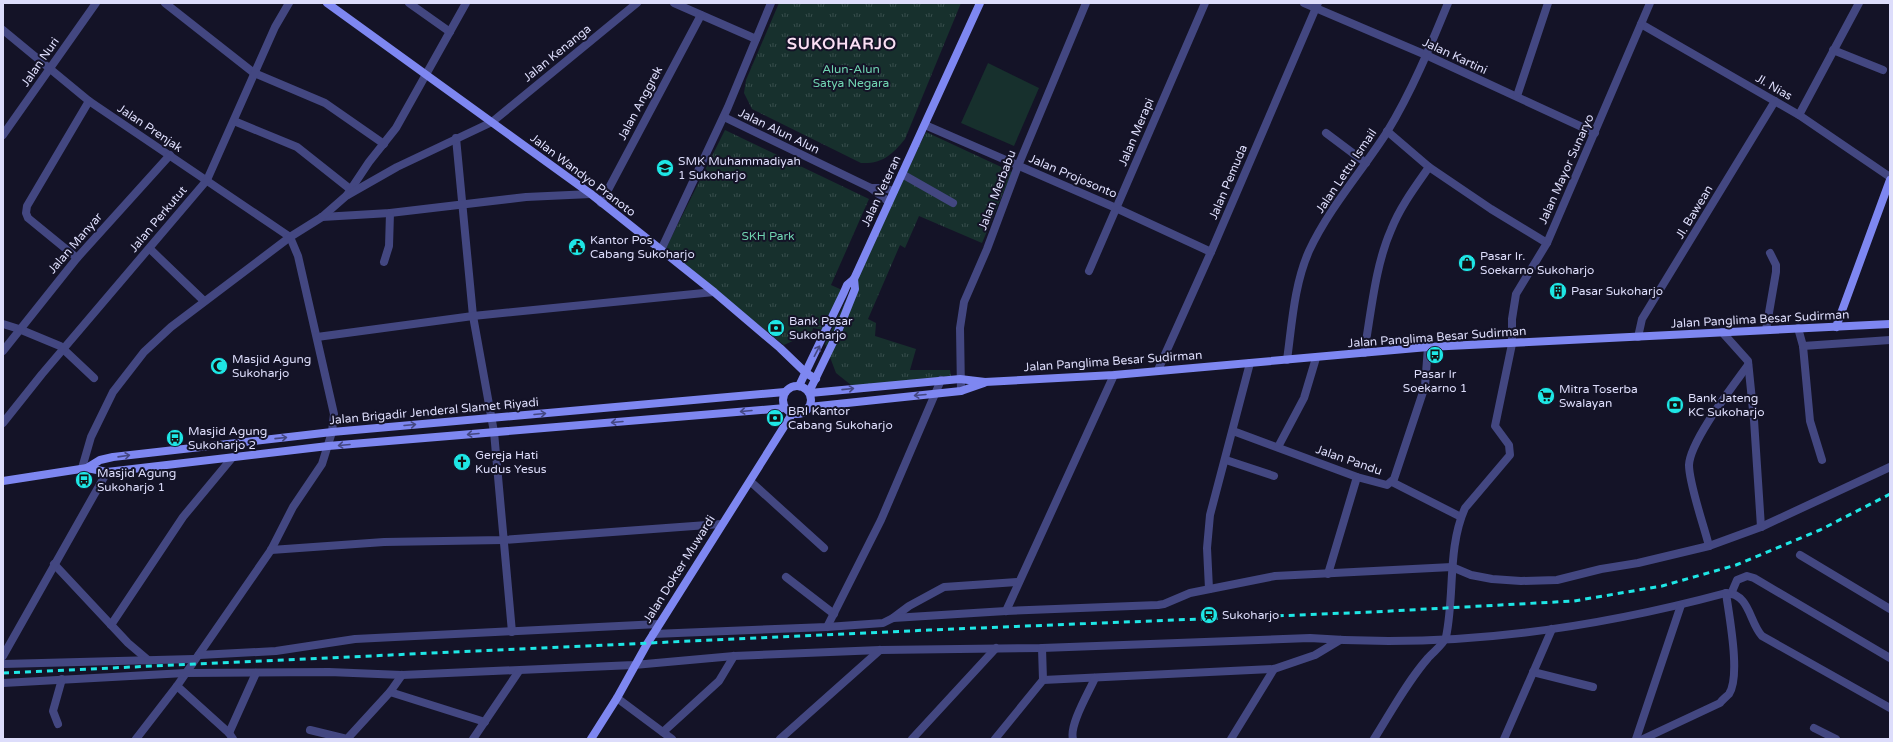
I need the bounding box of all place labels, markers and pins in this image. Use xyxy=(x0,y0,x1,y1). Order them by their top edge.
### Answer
place label: SMK Muhammadiyah 1 Sukoharjo xyxy=(678,154,801,182)
school or university icon: SMK Muhammadiyah 1 Sukoharjo xyxy=(655,158,675,178)
place label: Kantor Pos Cabang Sukoharjo xyxy=(590,233,695,261)
public building icon: Kantor Pos Cabang Sukoharjo xyxy=(567,237,587,257)
place label: Pasar Ir. Soekarno Sukoharjo xyxy=(1480,249,1594,277)
shop icon: Pasar Ir. Soekarno Sukoharjo xyxy=(1457,253,1477,273)
building icon: Pasar Sukoharjo xyxy=(1548,281,1568,301)
place label: Pasar Sukoharjo xyxy=(1571,284,1663,298)
place label: Bank Pasar Sukoharjo xyxy=(789,314,853,342)
bank icon: Bank Pasar Sukoharjo xyxy=(766,318,786,338)
bus stop icon: Pasar Ir Soekarno 1 xyxy=(1425,345,1445,365)
place label: Masjid Agung Sukoharjo xyxy=(232,352,311,380)
mosque icon: Masjid Agung Sukoharjo xyxy=(209,356,229,376)
place label: Pasar Ir Soekarno 1 xyxy=(1403,367,1467,395)
place label: Mitra Toserba Swalayan xyxy=(1559,382,1638,410)
supermarket icon: Mitra Toserba Swalayan xyxy=(1536,386,1556,406)
place label: Bank Jateng KC Sukoharjo xyxy=(1688,391,1764,419)
bank icon: Bank Jateng KC Sukoharjo xyxy=(1665,395,1685,415)
place label: BRI Kantor Cabang Sukoharjo xyxy=(788,404,893,432)
bank icon: BRI Kantor Cabang Sukoharjo xyxy=(765,408,785,428)
place label: Masjid Agung Sukoharjo 2 xyxy=(188,424,267,452)
bus stop icon: Masjid Agung Sukoharjo 2 xyxy=(165,428,185,448)
place label: Gereja Hati Kudus Yesus xyxy=(475,448,547,476)
church icon: Gereja Hati Kudus Yesus xyxy=(452,452,472,472)
place label: Masjid Agung Sukoharjo 1 xyxy=(97,466,176,494)
bus stop icon: Masjid Agung Sukoharjo 1 xyxy=(74,470,94,490)
station icon: Sukoharjo xyxy=(1199,605,1219,625)
place label: Sukoharjo xyxy=(1222,608,1279,622)

